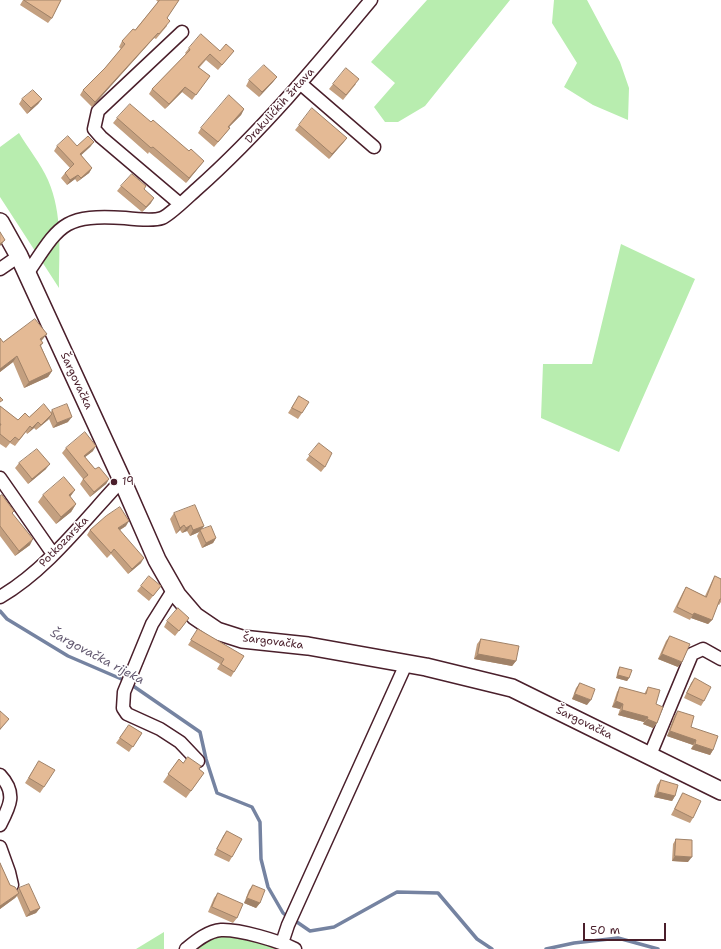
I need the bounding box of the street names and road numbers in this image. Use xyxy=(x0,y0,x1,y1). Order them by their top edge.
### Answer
street label: Drakulićkih žrtava xyxy=(243,66,317,146)
street label: Šargovačka xyxy=(57,350,95,412)
street label: Potkozarska xyxy=(37,514,91,570)
street label: Šargovačka xyxy=(242,632,304,652)
street label: Šargovačka xyxy=(554,704,614,742)

